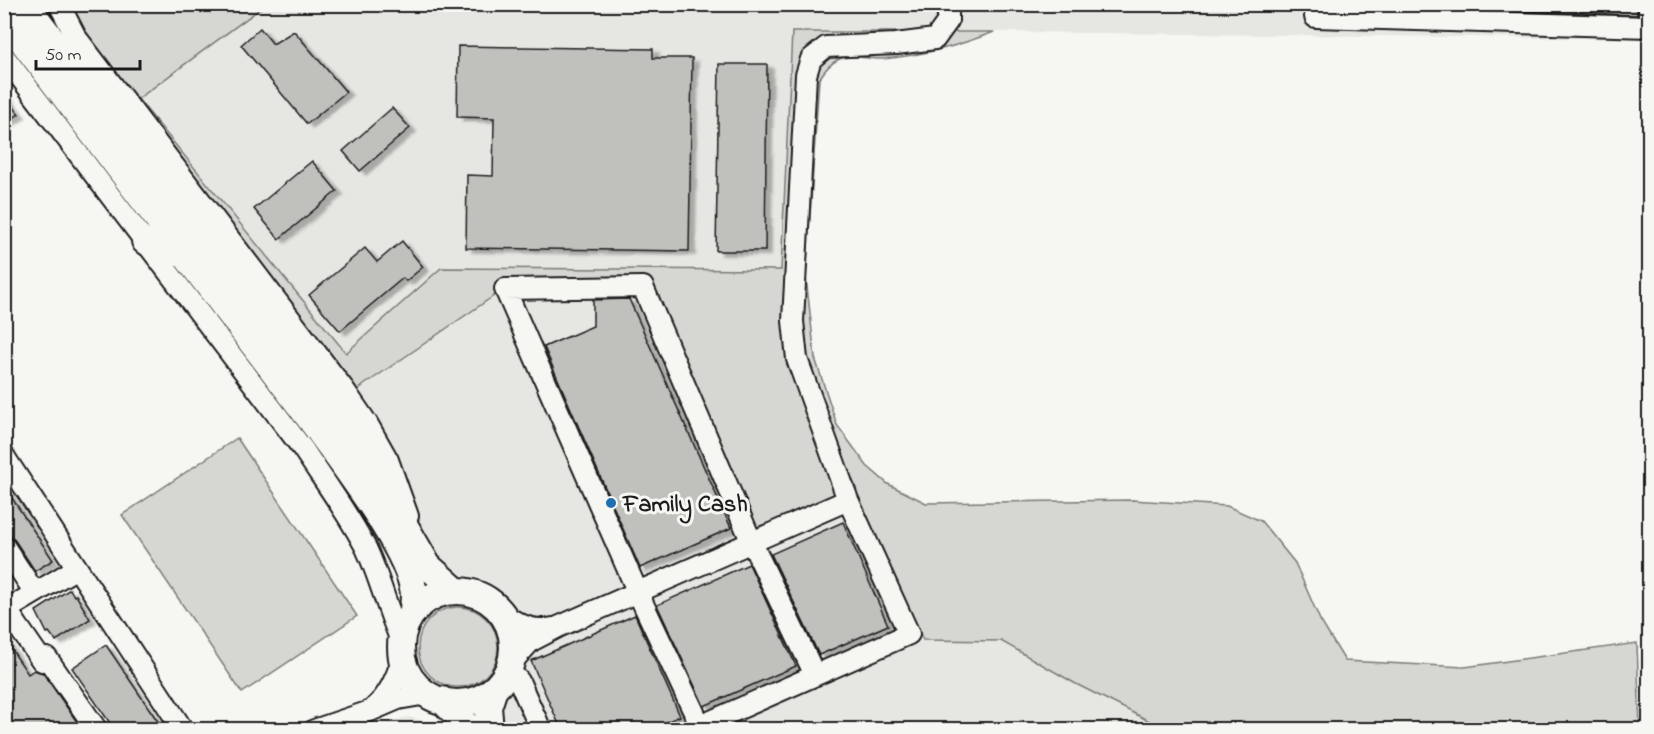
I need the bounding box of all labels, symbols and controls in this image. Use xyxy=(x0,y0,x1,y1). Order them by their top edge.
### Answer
scale bar xyxy=(36,33,140,71)
text: 50 m xyxy=(45,43,82,69)
place label: Family Cash xyxy=(622,488,748,524)
marker: Family Cash xyxy=(604,496,618,510)

